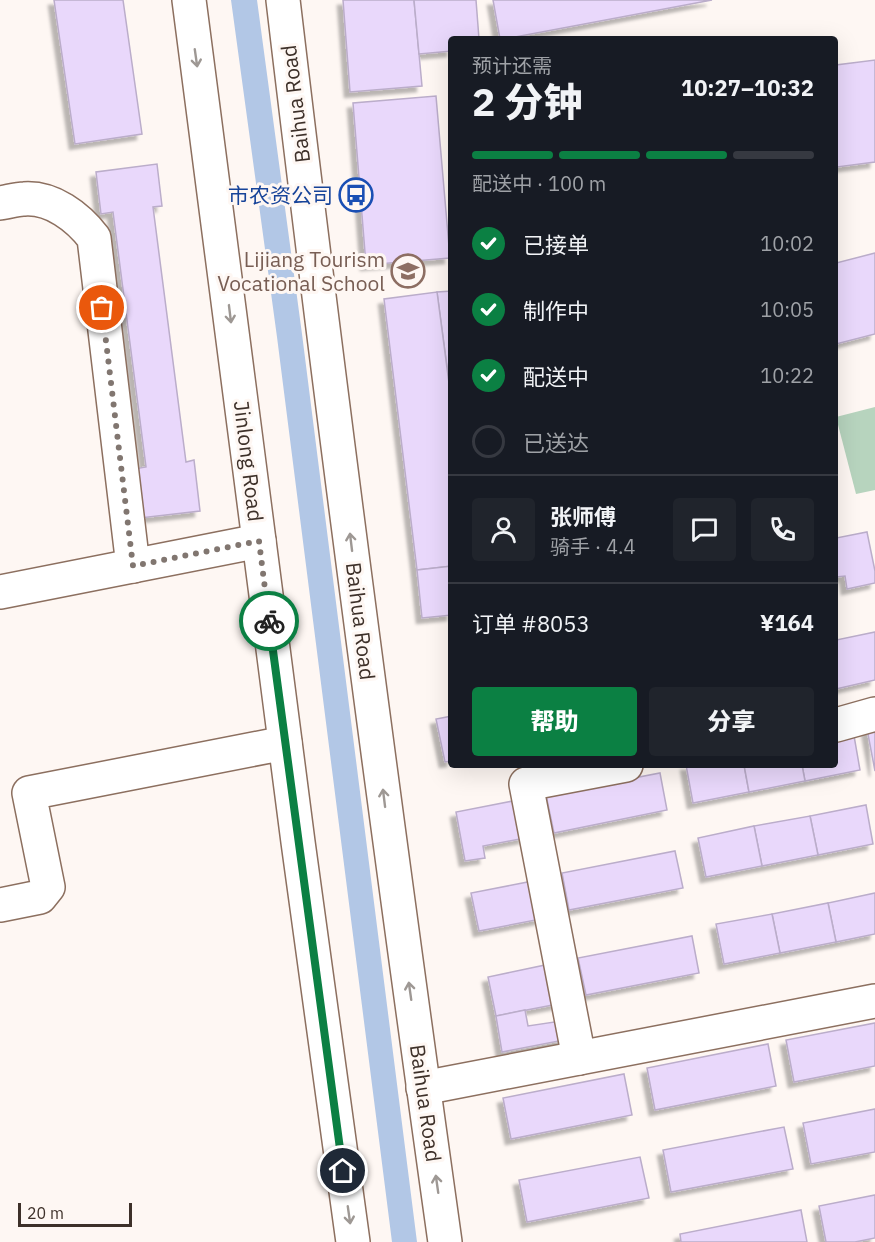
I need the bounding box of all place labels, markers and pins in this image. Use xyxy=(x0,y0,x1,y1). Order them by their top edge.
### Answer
bus stop icon: 市农资公司 xyxy=(338,177,374,213)
place label: 市农资公司 xyxy=(228,181,333,209)
place label: Lijiang Tourism Vocational School xyxy=(217,245,385,297)
school or university icon: Lijiang Tourism Vocational School xyxy=(390,253,426,289)
pin xyxy=(76,282,127,333)
pin xyxy=(317,1145,368,1196)

